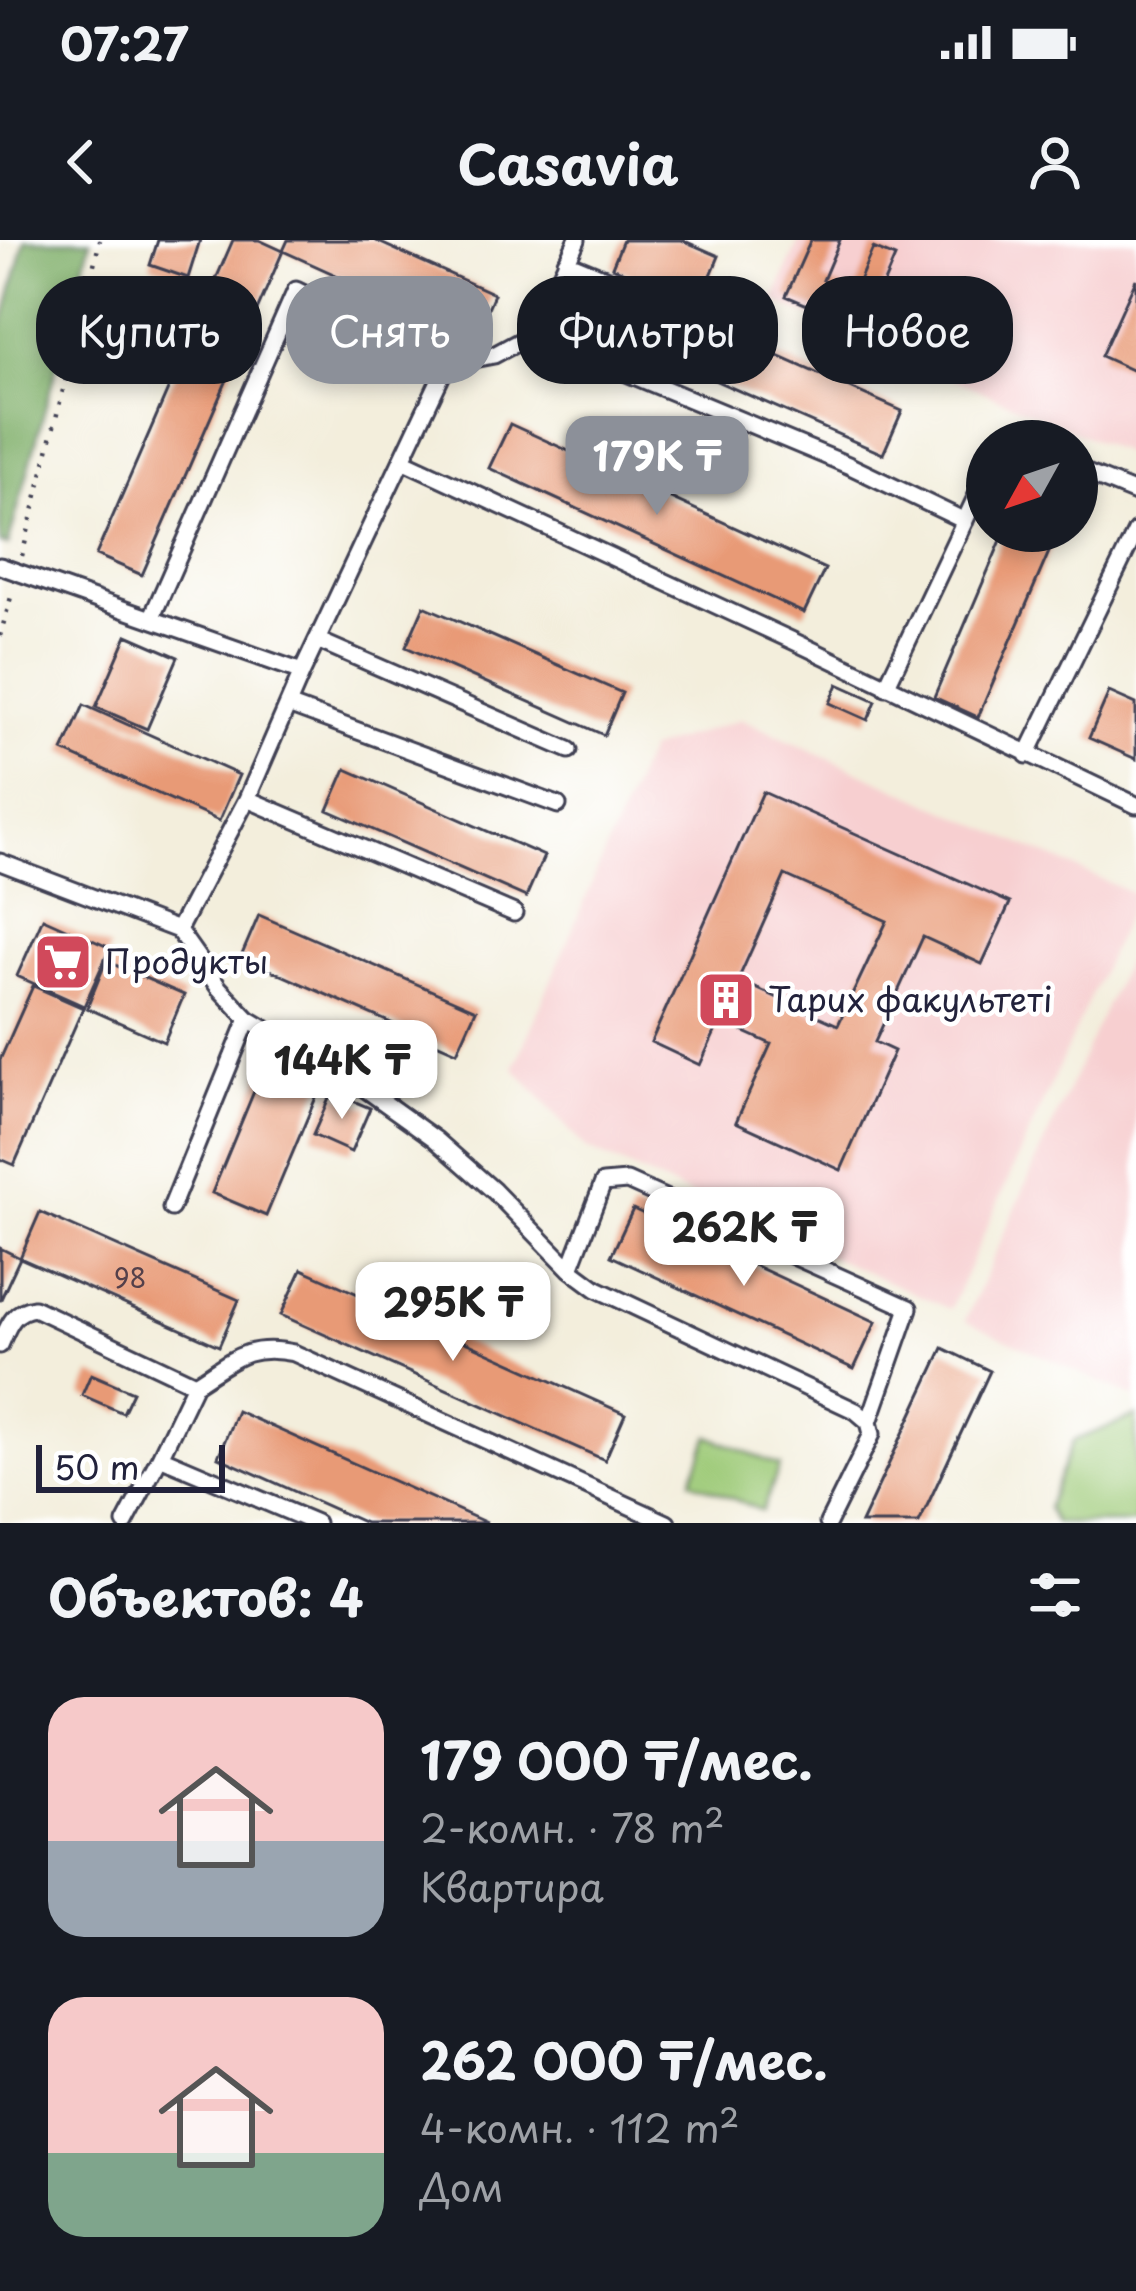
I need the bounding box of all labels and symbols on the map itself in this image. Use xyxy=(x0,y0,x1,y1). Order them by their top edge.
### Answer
pin: 179K ₸ xyxy=(559,416,755,518)
north arrow xyxy=(966,420,1098,552)
supermarket icon: Продукты xyxy=(32,931,94,993)
place label: Продукты xyxy=(105,935,268,985)
building icon: Тарих факультеті xyxy=(695,969,757,1031)
place label: Тарих факультеті xyxy=(768,973,1053,1023)
pin: 144K ₸ xyxy=(244,1020,440,1122)
pin: 262K ₸ xyxy=(646,1187,842,1289)
house number: 98 xyxy=(114,1256,146,1297)
pin: 295K ₸ xyxy=(355,1262,551,1364)
scale bar xyxy=(36,1439,225,1492)

